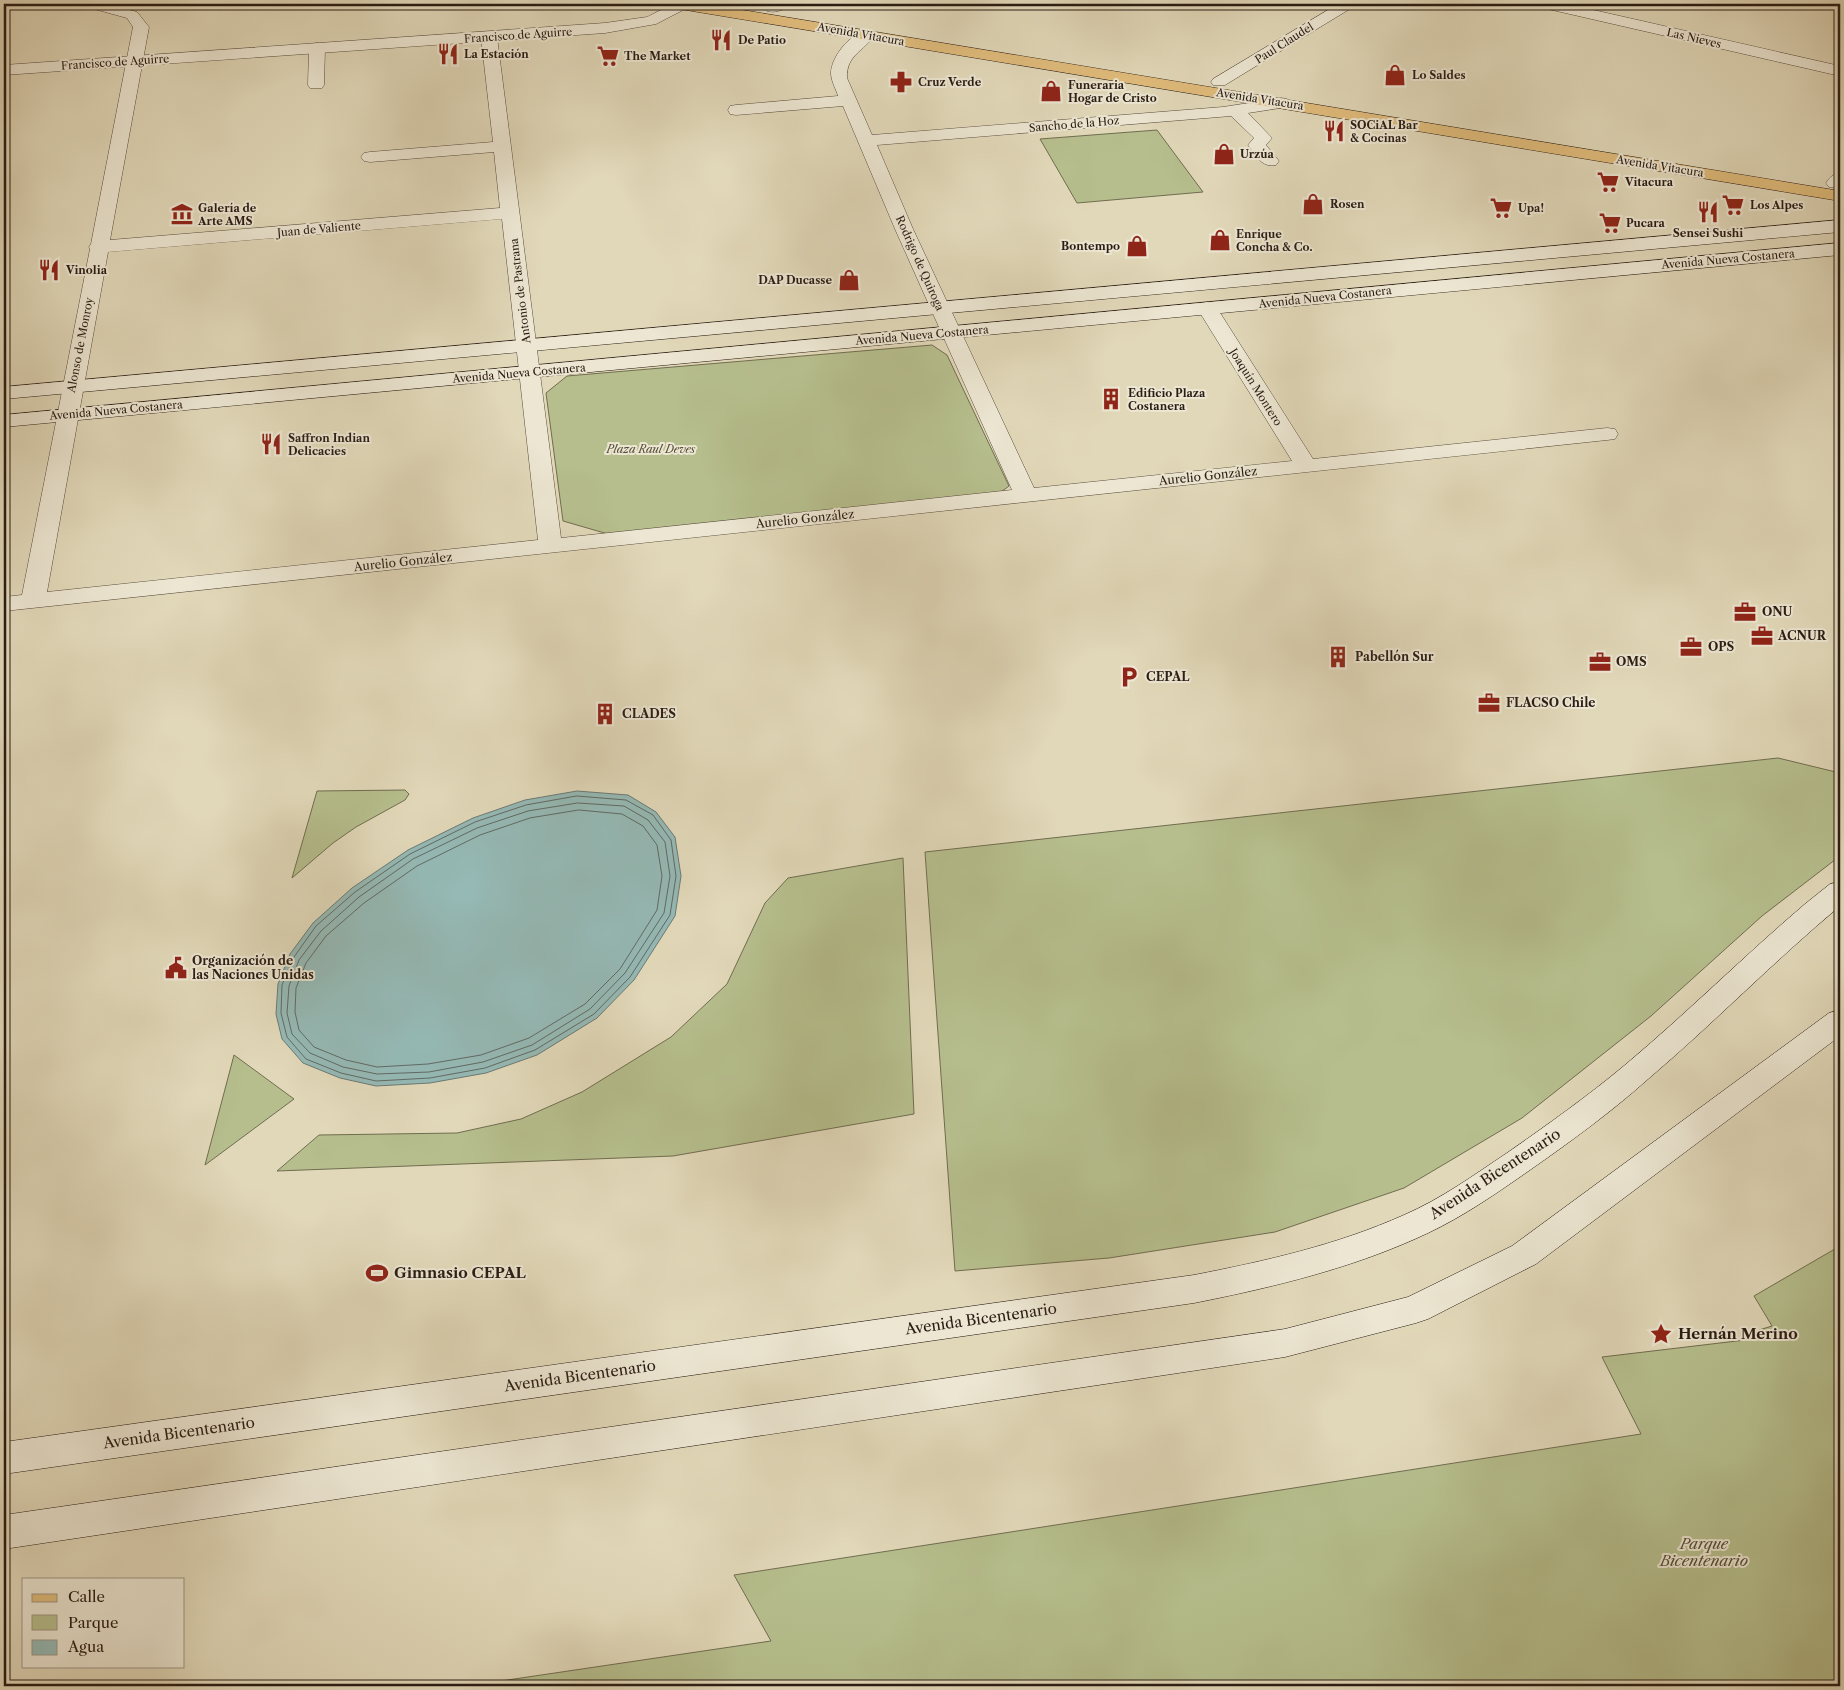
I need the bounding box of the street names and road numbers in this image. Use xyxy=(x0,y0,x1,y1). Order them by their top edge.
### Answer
street label: Avenida Vitacura xyxy=(815,19,906,49)
street label: Paul Claudel xyxy=(1252,19,1316,67)
street label: Francisco de Aguirre xyxy=(463,24,573,46)
street label: Las Nieves xyxy=(1665,25,1723,51)
street label: Francisco de Aguirre xyxy=(60,51,170,73)
street label: Avenida Vitacura xyxy=(1214,85,1305,113)
street label: Sancho de la Hoz xyxy=(1028,113,1120,135)
street label: Avenida Vitacura xyxy=(1614,152,1705,180)
street label: Rodrigo de Quiroga xyxy=(893,213,947,313)
street label: Juan de Valiente xyxy=(275,218,361,240)
street label: Antonio de Pastrana xyxy=(507,237,534,345)
street label: Avenida Nueva Costanera xyxy=(1660,246,1795,272)
street label: Avenida Nueva Costanera xyxy=(1257,283,1392,311)
street label: Alonso de Monroy xyxy=(64,295,96,395)
street label: Avenida Nueva Costanera xyxy=(854,322,989,348)
street label: Joaquín Montero xyxy=(1226,344,1286,429)
street label: Avenida Nueva Costanera xyxy=(451,360,586,386)
street label: Avenida Nueva Costanera xyxy=(48,397,183,423)
street label: Aurelio González xyxy=(1157,463,1258,488)
street label: Aurelio González xyxy=(754,506,855,531)
street label: Aurelio González xyxy=(352,549,453,574)
street label: Avenida Bicentenario xyxy=(1425,1124,1564,1224)
street label: Avenida Bicentenario xyxy=(903,1298,1058,1339)
street label: Avenida Bicentenario xyxy=(502,1355,657,1396)
street label: Avenida Bicentenario xyxy=(101,1412,256,1453)

